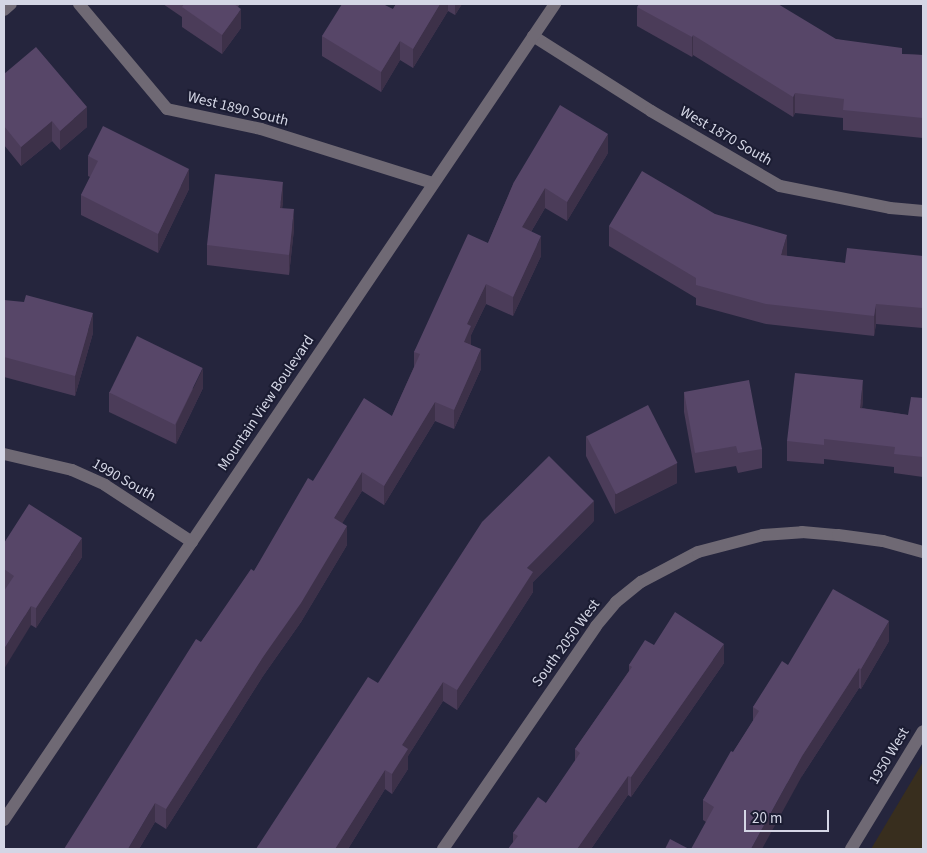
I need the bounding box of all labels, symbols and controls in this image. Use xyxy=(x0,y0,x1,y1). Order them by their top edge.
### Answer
street label: West 1890 South xyxy=(186,88,290,130)
street label: West 1870 South xyxy=(677,102,775,170)
street label: Mountain View Boulevard xyxy=(214,332,318,474)
street label: 1990 South xyxy=(89,455,159,505)
street label: South 2050 West xyxy=(528,596,604,690)
street label: 1950 West xyxy=(865,724,913,788)
scale bar xyxy=(747,800,832,832)
text: 20 m xyxy=(752,808,782,829)

